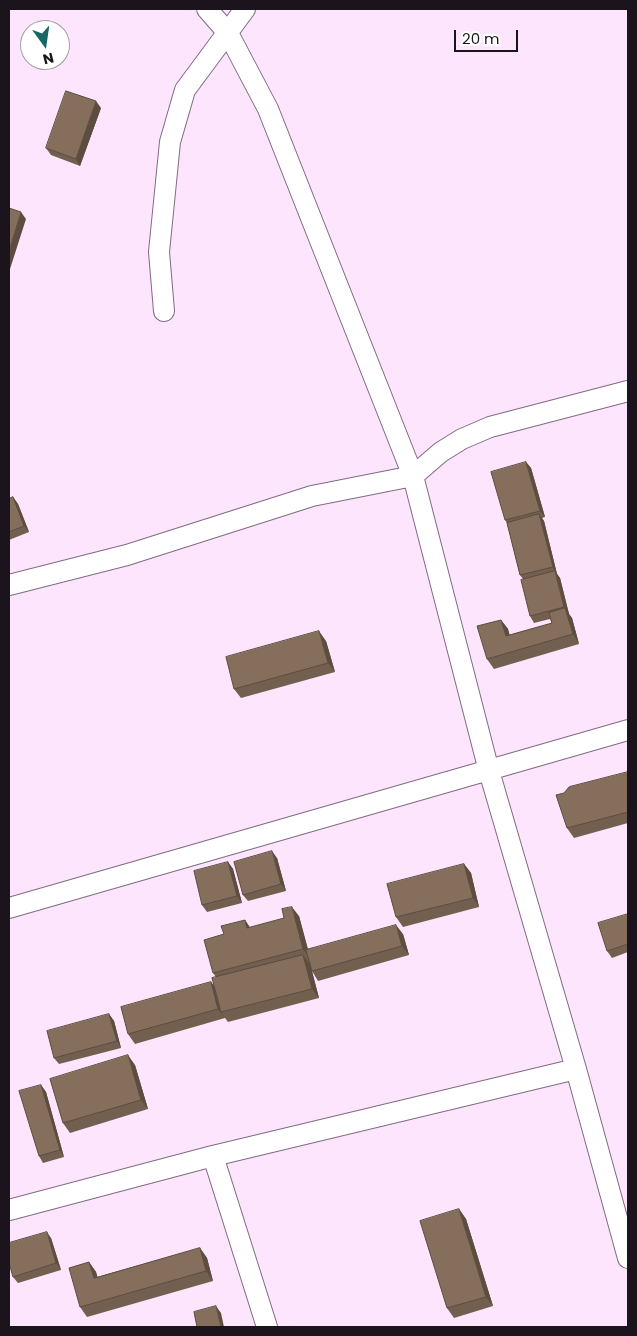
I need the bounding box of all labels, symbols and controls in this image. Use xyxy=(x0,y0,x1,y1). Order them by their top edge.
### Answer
north arrow xyxy=(20,20,70,70)
scale bar xyxy=(457,20,521,52)
text: 20 m xyxy=(462,28,500,49)
text: N xyxy=(41,48,56,70)

